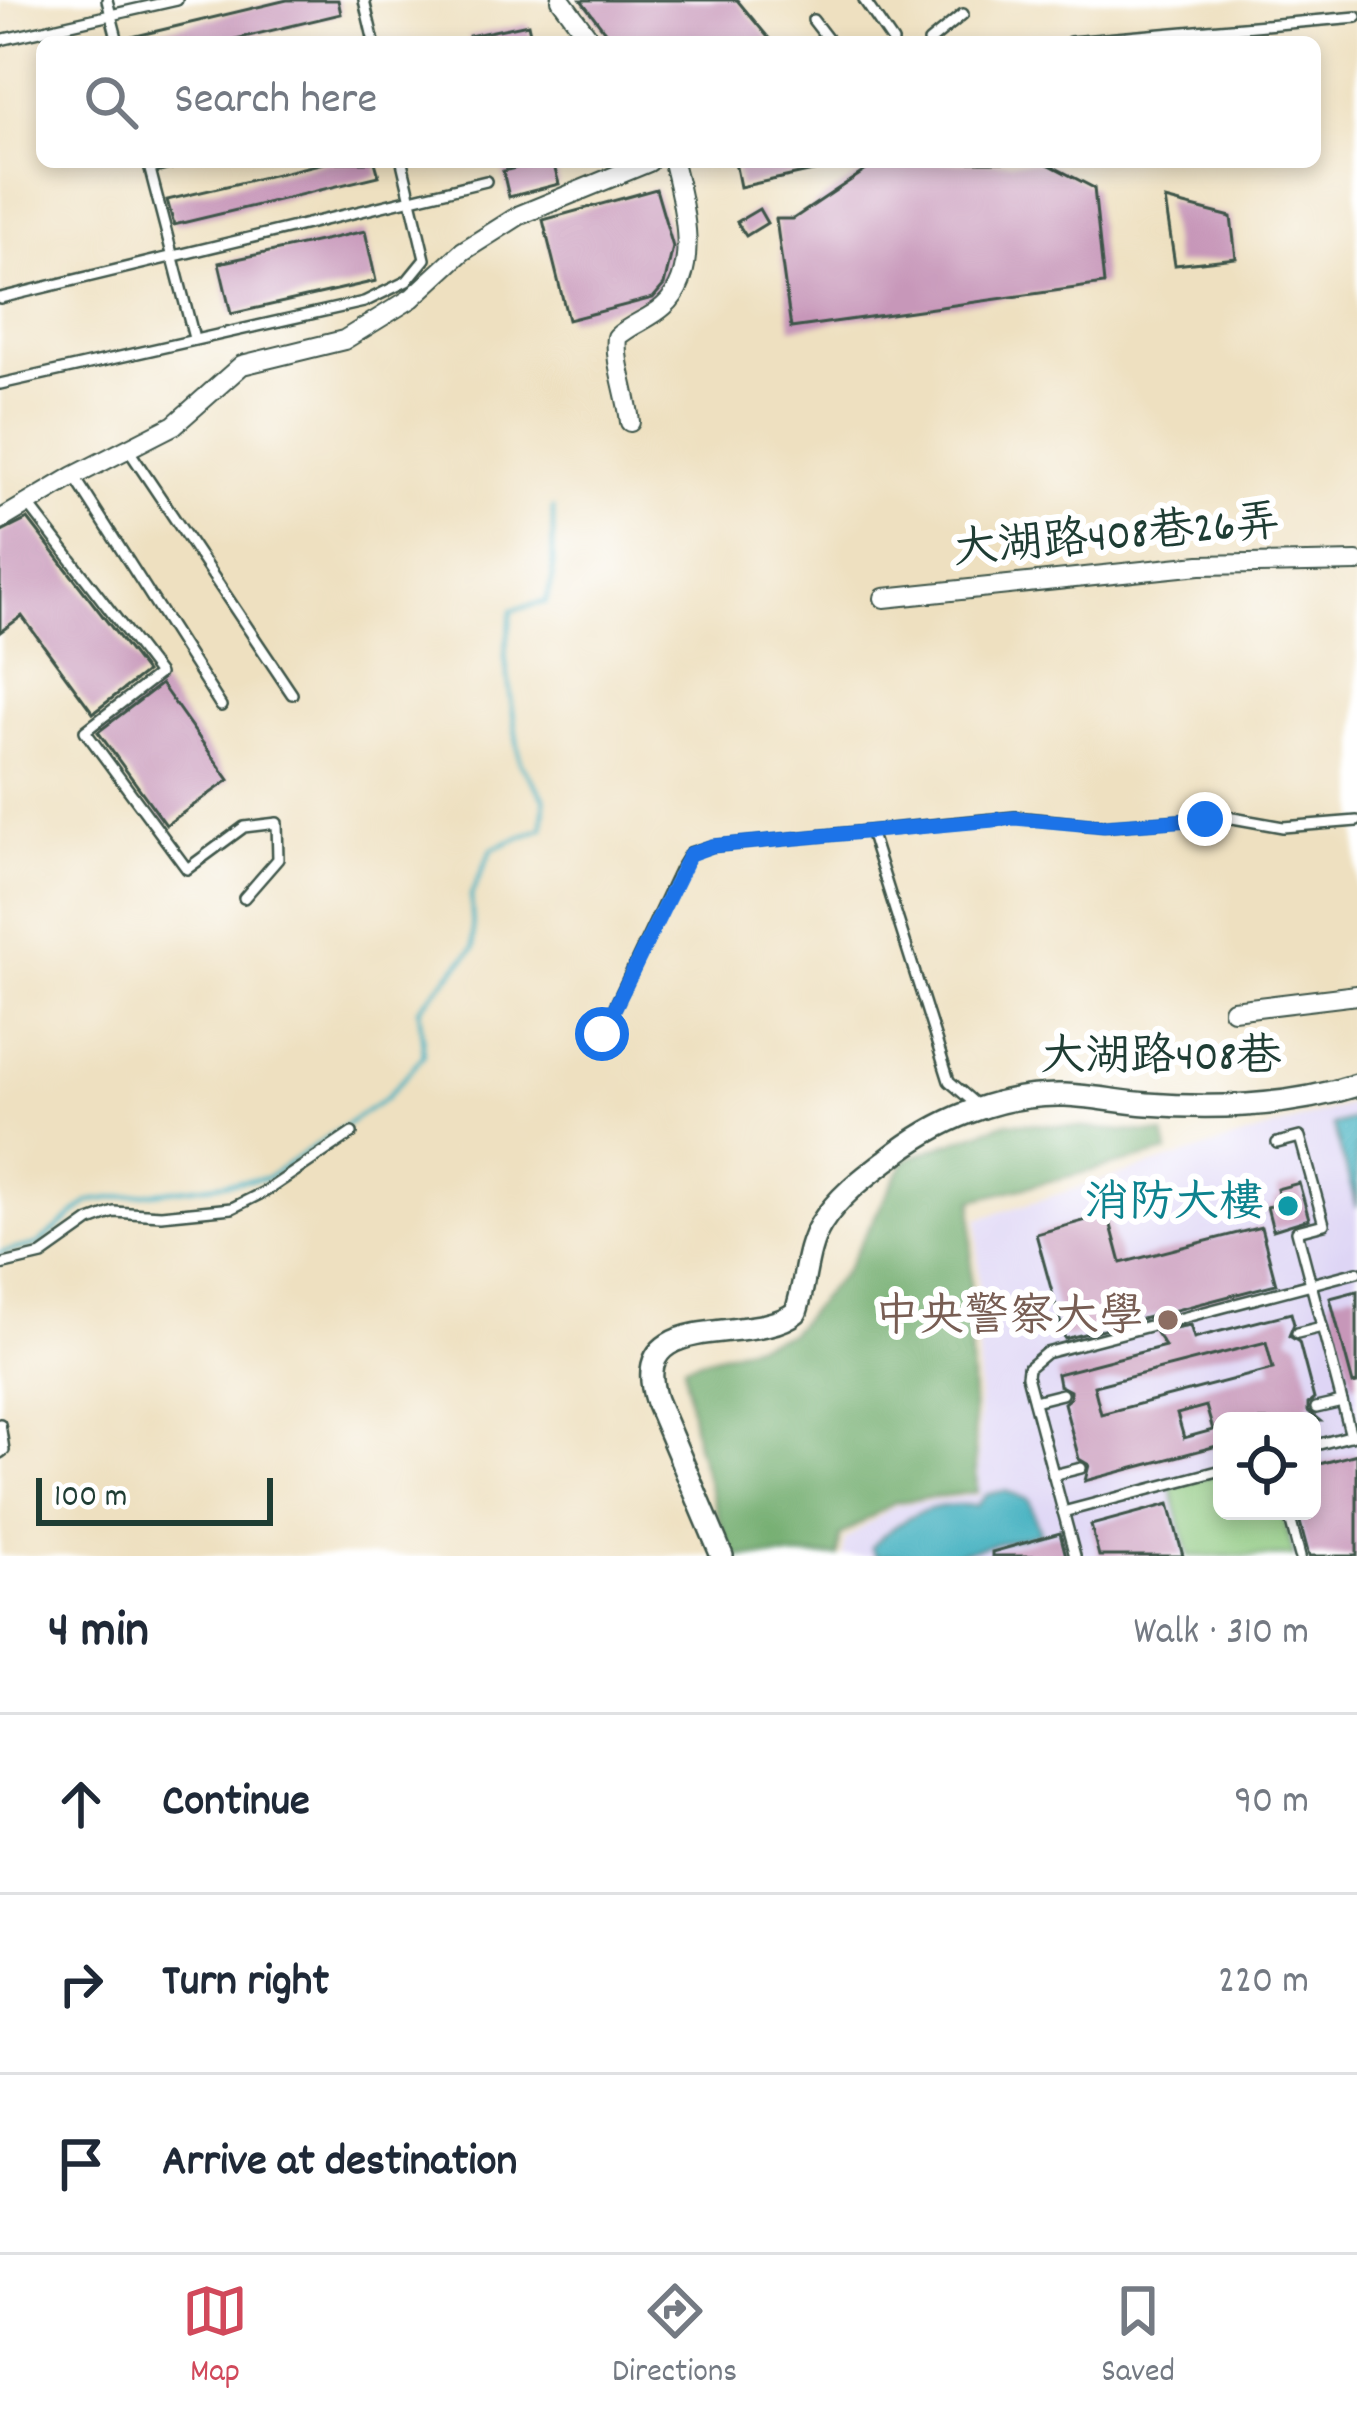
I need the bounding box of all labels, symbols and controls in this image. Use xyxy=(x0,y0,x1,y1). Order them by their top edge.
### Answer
search box xyxy=(36,36,1321,168)
icon: search xyxy=(78,69,144,135)
text: Search here xyxy=(174,70,377,134)
street label: 大湖路408巷26弄 xyxy=(951,493,1283,585)
route end xyxy=(1178,792,1232,846)
route start xyxy=(575,1007,629,1061)
street label: 大湖路408巷 xyxy=(1040,1028,1282,1092)
place label: 消防大樓 xyxy=(1084,1174,1264,1238)
marker: 消防大樓 xyxy=(1275,1193,1301,1219)
place label: 中央警察大學 xyxy=(874,1288,1144,1352)
marker: 中央警察大學 xyxy=(1155,1307,1181,1333)
map controls xyxy=(1213,1412,1321,1520)
button: locate xyxy=(1213,1412,1321,1520)
scale bar xyxy=(36,1472,273,1525)
text: 100 m xyxy=(54,1475,127,1522)
text: 4 min xyxy=(48,1598,149,1670)
text: Walk · 310 m xyxy=(1133,1607,1309,1662)
icon: ahead xyxy=(48,1771,114,1837)
text: Continue xyxy=(162,1772,310,1836)
text: 90 m xyxy=(1234,1776,1309,1831)
icon: right xyxy=(48,1951,114,2017)
text: Turn right xyxy=(162,1952,329,2016)
text: 220 m xyxy=(1218,1956,1309,2011)
icon: arrive xyxy=(48,2131,114,2197)
text: Arrive at destination xyxy=(162,2132,517,2196)
tab: Map xyxy=(182,2278,248,2397)
tab: Directions xyxy=(612,2278,737,2397)
tab: Saved xyxy=(1101,2278,1175,2397)

